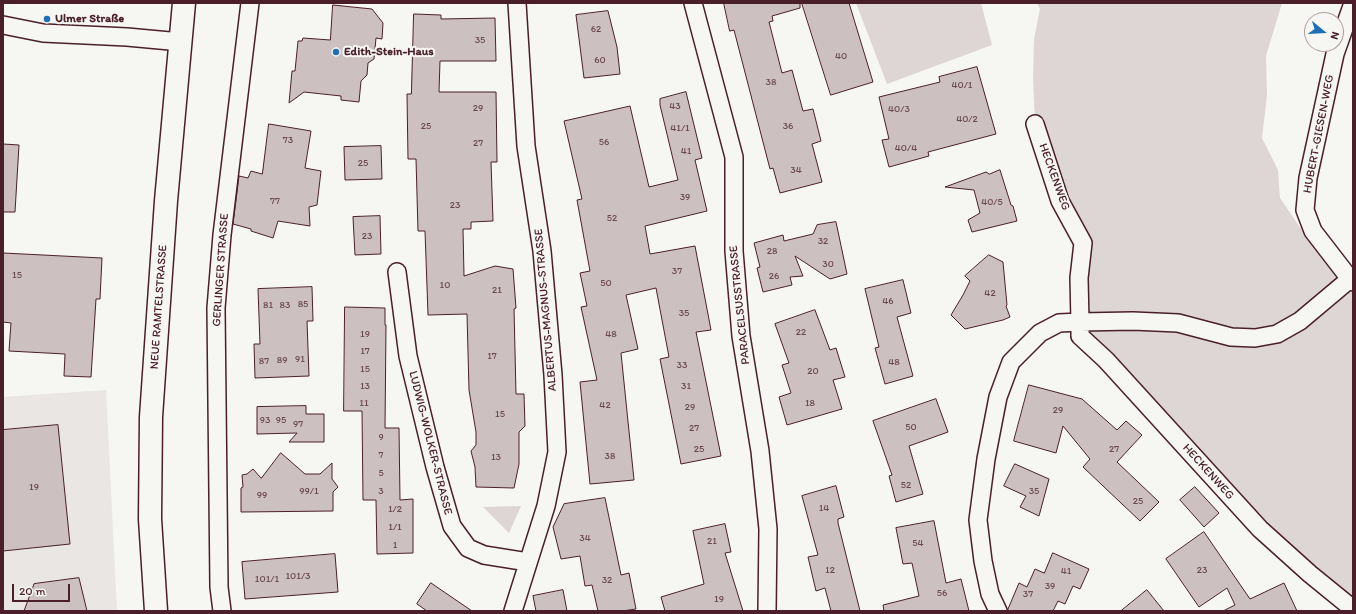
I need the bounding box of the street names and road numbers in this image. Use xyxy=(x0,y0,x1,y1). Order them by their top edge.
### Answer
street label: HUBERT-GIESEN-WEG xyxy=(1300,74,1338,194)
street label: HECKENWEG xyxy=(1035,141,1073,213)
street label: GERLINGER STRASSE xyxy=(210,213,232,327)
street label: ALBERTUS-MAGNUS-STRASSE xyxy=(532,228,560,392)
street label: NEUE RAMTELSTRASSE xyxy=(147,244,171,370)
street label: PARACELSUSSTRASSE xyxy=(727,245,753,365)
street label: LUDWIG-WOLKER-STRASSE xyxy=(405,369,455,517)
street label: HECKENWEG xyxy=(1179,441,1237,503)

